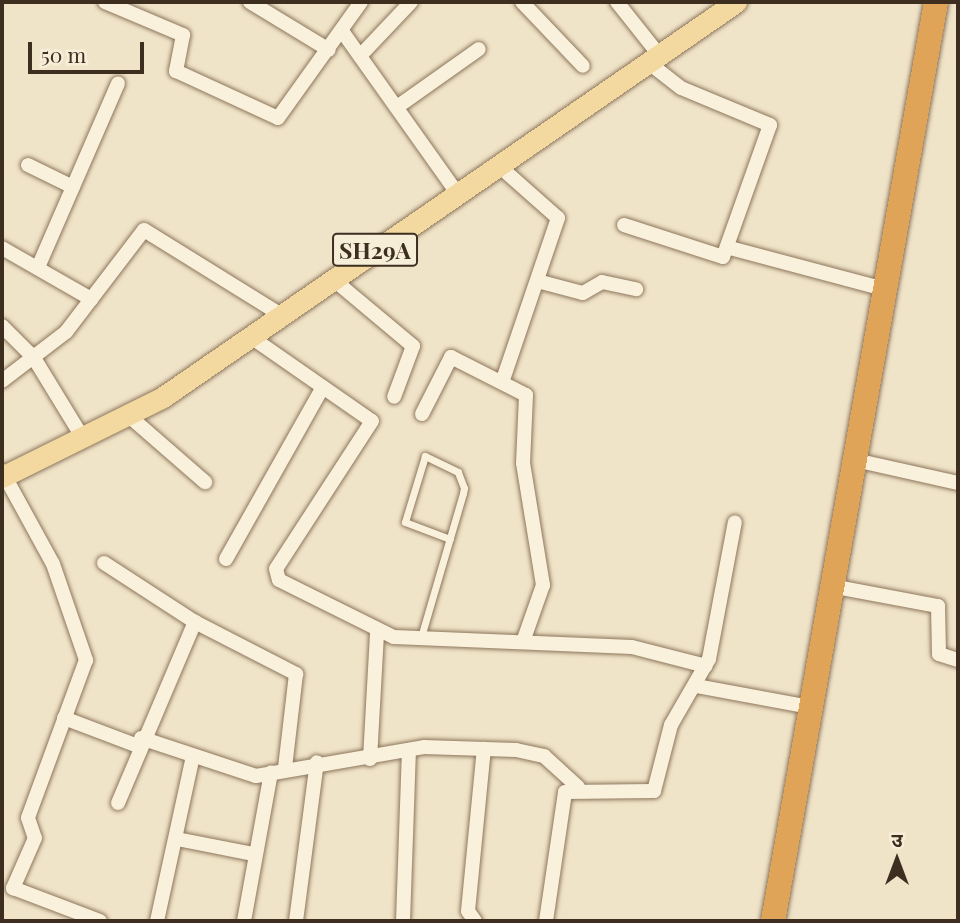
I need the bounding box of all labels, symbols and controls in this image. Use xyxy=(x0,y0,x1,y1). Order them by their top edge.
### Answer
scale bar xyxy=(32,28,147,72)
text: 50 m xyxy=(41,40,86,68)
road number: SH29A xyxy=(331,230,419,270)
north arrow xyxy=(862,825,932,895)
text: उ xyxy=(891,826,903,852)

